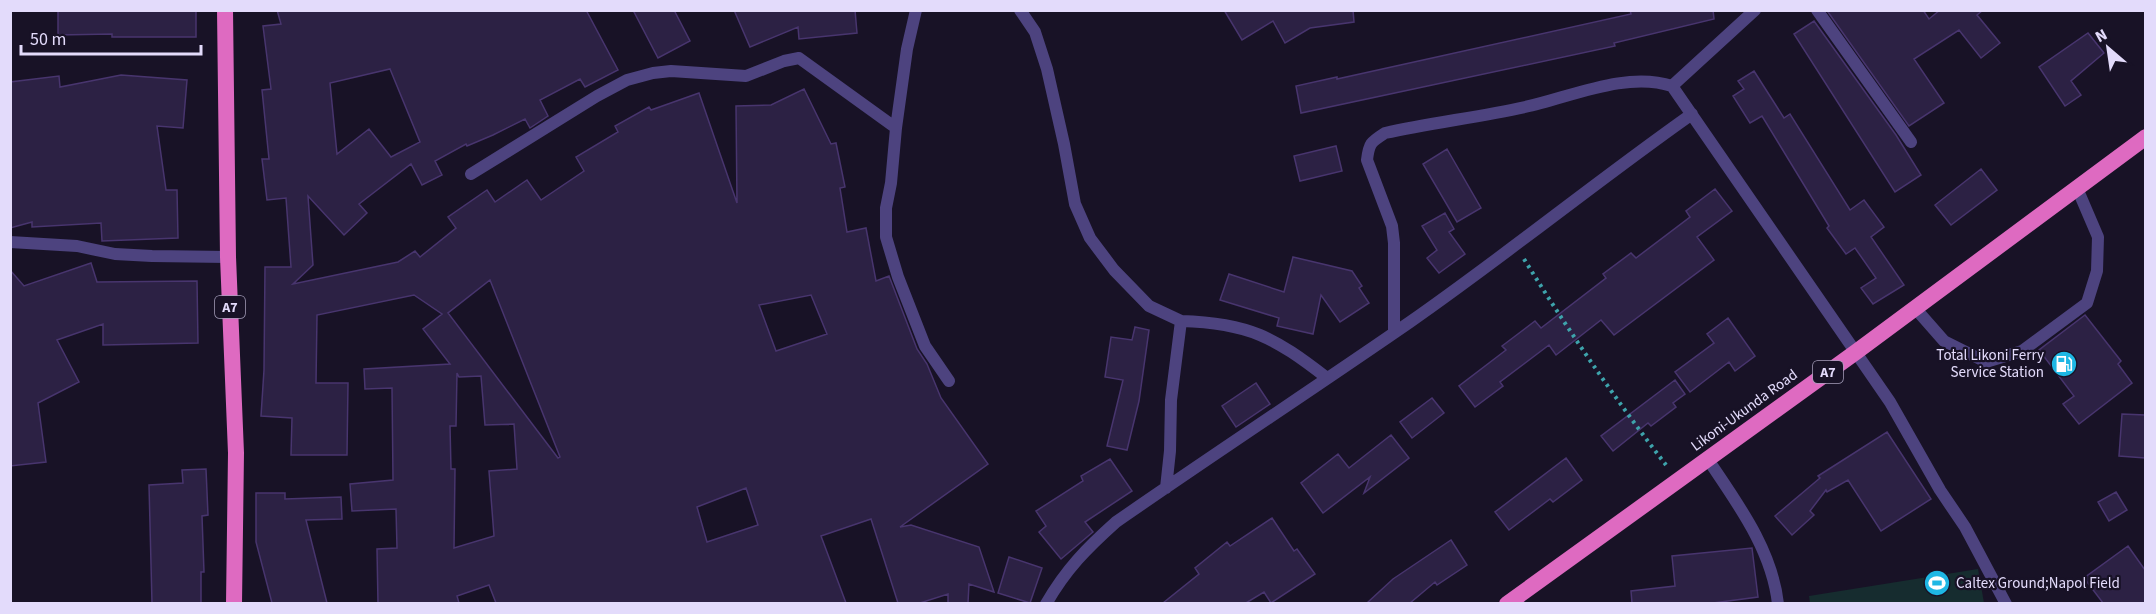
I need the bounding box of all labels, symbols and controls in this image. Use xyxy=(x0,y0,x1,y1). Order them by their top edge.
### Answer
scale bar xyxy=(21,18,201,56)
north arrow xyxy=(2078,18,2138,78)
text: N xyxy=(2091,24,2111,48)
text: 50 m xyxy=(30,27,66,52)
road number: A7 xyxy=(215,296,245,318)
place label: Total Likoni Ferry Service Station xyxy=(1936,345,2044,383)
fuel station icon: Total Likoni Ferry Service Station xyxy=(2049,349,2079,379)
road number: A7 xyxy=(1813,361,1843,383)
street label: Likoni-Ukunda Road xyxy=(1687,365,1802,456)
sports icon: Caltex Ground;Napol Field xyxy=(1922,568,1952,598)
place label: Caltex Ground;Napol Field xyxy=(1956,573,2120,594)

